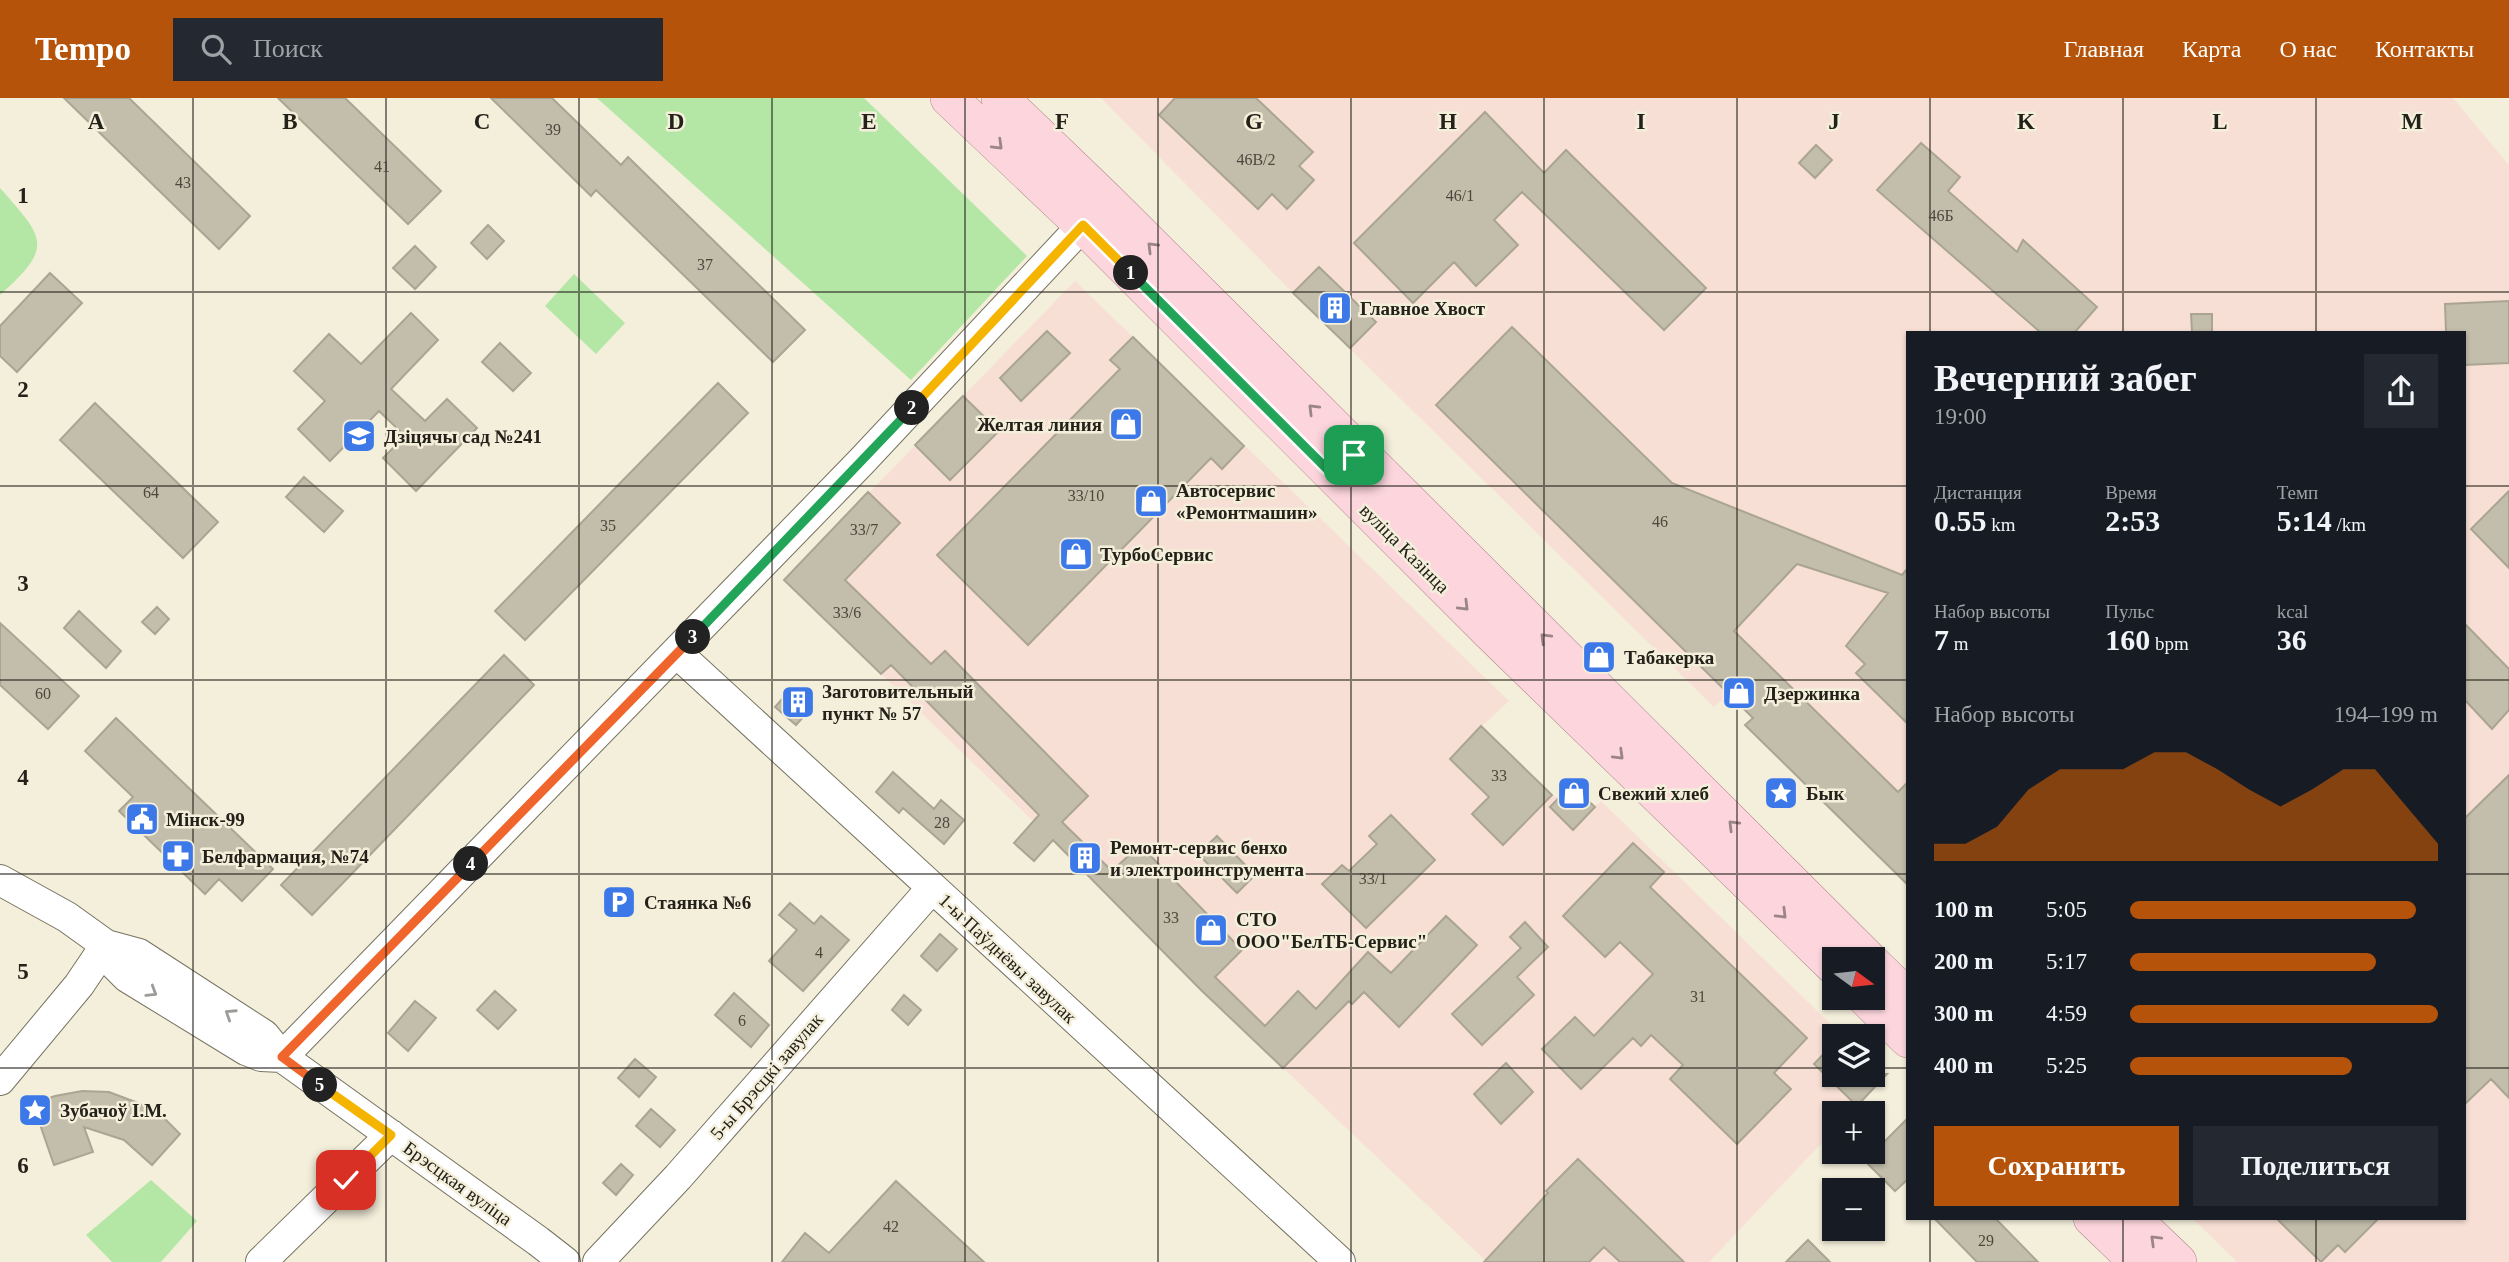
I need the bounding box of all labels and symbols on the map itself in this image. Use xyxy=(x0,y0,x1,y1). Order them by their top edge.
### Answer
text: A xyxy=(88,109,105,134)
text: B xyxy=(282,109,298,134)
text: C xyxy=(474,109,490,134)
text: D xyxy=(668,109,684,134)
text: E xyxy=(861,109,877,134)
text: F xyxy=(1055,109,1069,134)
text: G xyxy=(1245,109,1263,134)
text: H xyxy=(1439,109,1457,134)
text: I xyxy=(1637,109,1646,134)
text: J xyxy=(1828,109,1840,134)
text: K xyxy=(2017,109,2035,134)
text: L xyxy=(2212,109,2228,134)
text: M xyxy=(2401,109,2423,134)
house number: 39 xyxy=(545,121,561,138)
one-way arrow xyxy=(990,137,1003,149)
house number: 46В/2 xyxy=(1236,151,1276,168)
house number: 41 xyxy=(374,158,390,175)
house number: 43 xyxy=(175,174,191,191)
text: 1 xyxy=(17,183,29,208)
house number: 46/1 xyxy=(1446,187,1474,204)
house number: 46Б xyxy=(1928,207,1954,224)
one-way arrow xyxy=(1148,243,1160,255)
house number: 37 xyxy=(697,256,713,273)
pin: 1 xyxy=(1114,256,1148,290)
building icon: Главное Хвост xyxy=(1316,289,1354,327)
place label: Главное Хвост xyxy=(1360,298,1486,319)
text: 2 xyxy=(17,377,29,402)
pin: 2 xyxy=(894,390,930,426)
one-way arrow xyxy=(1309,404,1322,417)
shop icon: Желтая линия xyxy=(1107,405,1145,443)
place label: Желтая линия xyxy=(977,414,1102,435)
school or university icon: Дзіцячы сад №241 xyxy=(340,417,378,455)
pin xyxy=(1324,425,1384,485)
place label: Дзіцячы сад №241 xyxy=(384,426,542,447)
place label: Автосервис «Ремонтмашин» xyxy=(1176,480,1318,523)
shop icon: Автосервис «Ремонтмашин» xyxy=(1132,482,1170,520)
house number: 64 xyxy=(143,484,159,501)
house number: 33/10 xyxy=(1068,487,1104,504)
street label: вуліца Казінца xyxy=(1356,499,1454,598)
house number: 46 xyxy=(1652,513,1668,530)
house number: 35 xyxy=(600,517,616,534)
house number: 33/7 xyxy=(850,521,878,538)
shop icon: ТурбоСервис xyxy=(1057,535,1095,573)
place label: ТурбоСервис xyxy=(1100,544,1213,565)
text: 3 xyxy=(17,571,29,596)
one-way arrow xyxy=(1456,598,1469,611)
house number: 33/6 xyxy=(833,604,861,621)
pin: 3 xyxy=(676,620,710,654)
one-way arrow xyxy=(1540,633,1553,646)
shop icon: Табакерка xyxy=(1580,638,1618,676)
place label: Табакерка xyxy=(1624,647,1715,668)
shop icon: Дзержинка xyxy=(1720,674,1758,712)
place label: Заготовительный пункт № 57 xyxy=(822,681,974,724)
building icon: Заготовительный пункт № 57 xyxy=(779,683,817,721)
place label: Дзержинка xyxy=(1764,683,1861,704)
house number: 60 xyxy=(35,685,51,702)
one-way arrow xyxy=(1611,747,1624,760)
text: 4 xyxy=(17,765,29,790)
house number: 33 xyxy=(1491,767,1507,784)
shop icon: Свежий хлеб xyxy=(1555,774,1593,812)
place icon: Бык xyxy=(1762,774,1800,812)
place label: Свежий хлеб xyxy=(1598,783,1709,804)
place label: Бык xyxy=(1806,783,1844,804)
public building icon: Мінск-99 xyxy=(123,800,161,838)
place label: Мінск-99 xyxy=(166,809,245,830)
house number: 28 xyxy=(934,814,950,831)
one-way arrow xyxy=(1728,820,1741,833)
pharmacy icon: Белфармация, №74 xyxy=(159,837,197,875)
place label: Ремонт-сервис бенхо и электроинструмента xyxy=(1110,837,1305,880)
building icon: Ремонт-сервис бенхо и электроинструмента xyxy=(1066,839,1104,877)
place label: Белфармация, №74 xyxy=(202,846,369,867)
pin: 4 xyxy=(454,846,489,882)
house number: 33/1 xyxy=(1359,870,1387,887)
parking icon: Стаянка №6 xyxy=(600,883,638,921)
street label: 1-ы Паўднёвы завулак xyxy=(935,889,1081,1028)
place label: Стаянка №6 xyxy=(644,892,751,913)
one-way arrow xyxy=(1774,906,1786,918)
house number: 33 xyxy=(1163,909,1179,926)
place label: СТО ООО"БелТБ-Сервис" xyxy=(1236,909,1427,952)
shop icon: СТО ООО"БелТБ-Сервис" xyxy=(1192,911,1230,949)
house number: 4 xyxy=(815,944,823,961)
north arrow xyxy=(1822,947,1885,1010)
text: 5 xyxy=(17,959,29,984)
one-way arrow xyxy=(144,984,157,997)
house number: 31 xyxy=(1690,988,1706,1005)
street label: 5-ы Брэсцкі завулак xyxy=(706,1008,827,1144)
one-way arrow xyxy=(225,1009,238,1022)
house number: 6 xyxy=(738,1012,746,1029)
pin: 5 xyxy=(302,1068,338,1102)
place icon: Зубачоў І.М. xyxy=(16,1091,54,1129)
place label: Зубачоў І.М. xyxy=(60,1100,167,1121)
street label: Брэсцкая вуліца xyxy=(399,1137,516,1230)
pin xyxy=(316,1150,376,1210)
text: 6 xyxy=(17,1153,29,1178)
house number: 42 xyxy=(883,1218,899,1235)
house number: 29 xyxy=(1978,1232,1994,1249)
one-way arrow xyxy=(2151,1236,2163,1248)

